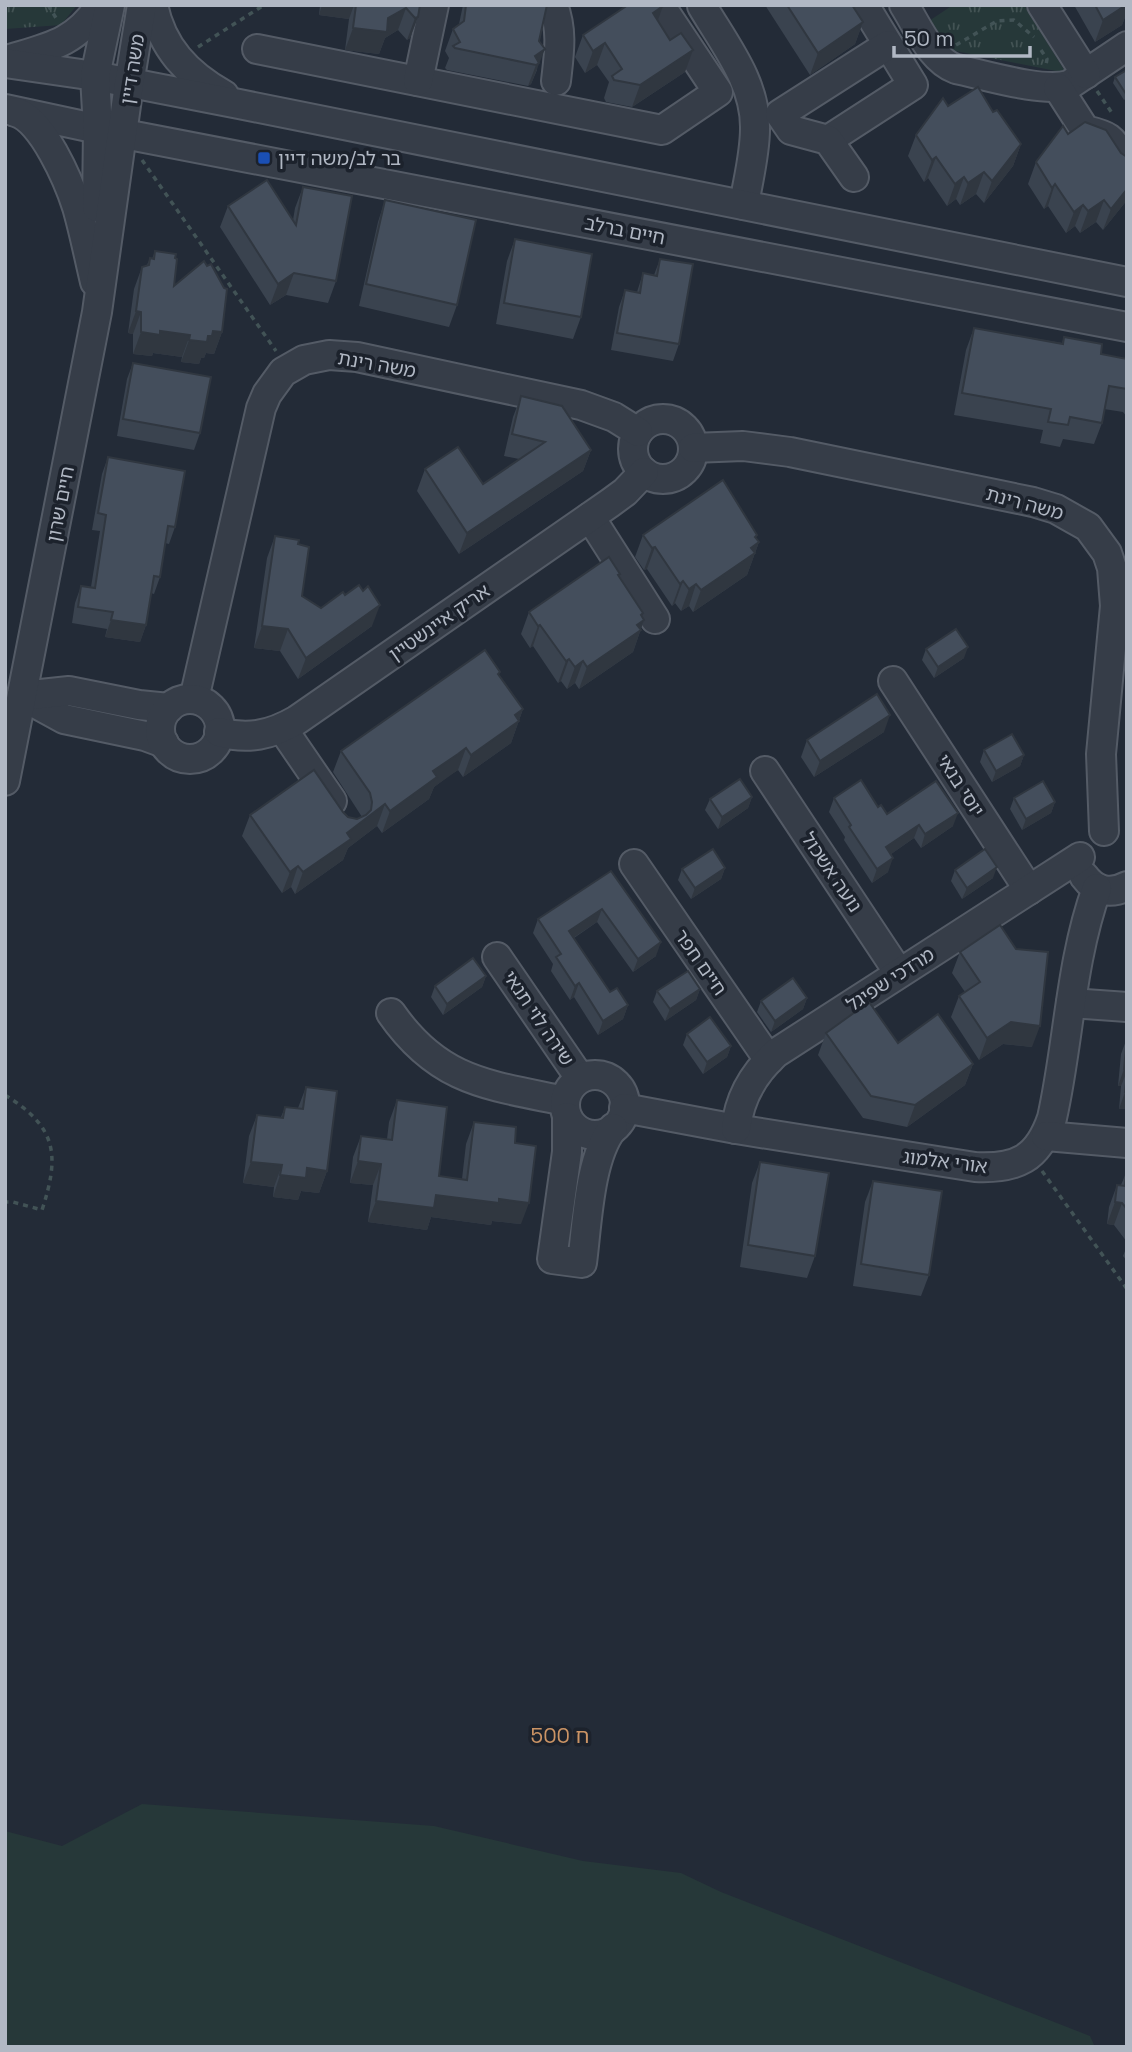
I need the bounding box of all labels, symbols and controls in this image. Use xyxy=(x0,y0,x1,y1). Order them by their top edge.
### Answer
scale bar xyxy=(894,14,1030,58)
text: 50 m xyxy=(904,25,954,52)
street label: משה דיין xyxy=(115,32,150,106)
place label: בר לב/משה דיין xyxy=(278,146,401,171)
marker: בר לב/משה דיין xyxy=(256,150,272,166)
street label: חיים ברלב xyxy=(583,210,667,251)
street label: משה רינת xyxy=(336,345,418,384)
street label: חיים שרון xyxy=(41,464,80,544)
street label: משה רינת xyxy=(983,481,1066,526)
street label: אריק איינשטיין xyxy=(384,578,495,666)
street label: יוסי בנאי xyxy=(931,749,990,821)
street label: נועה אשכול xyxy=(796,827,868,917)
street label: חיים חפר xyxy=(669,924,732,1000)
street label: מרדכי שפיגל xyxy=(842,942,939,1017)
street label: שירה לוי תנאי xyxy=(498,966,580,1071)
street label: אורי אלמוג xyxy=(901,1144,989,1179)
district label: ח 500 xyxy=(531,1722,589,1749)

